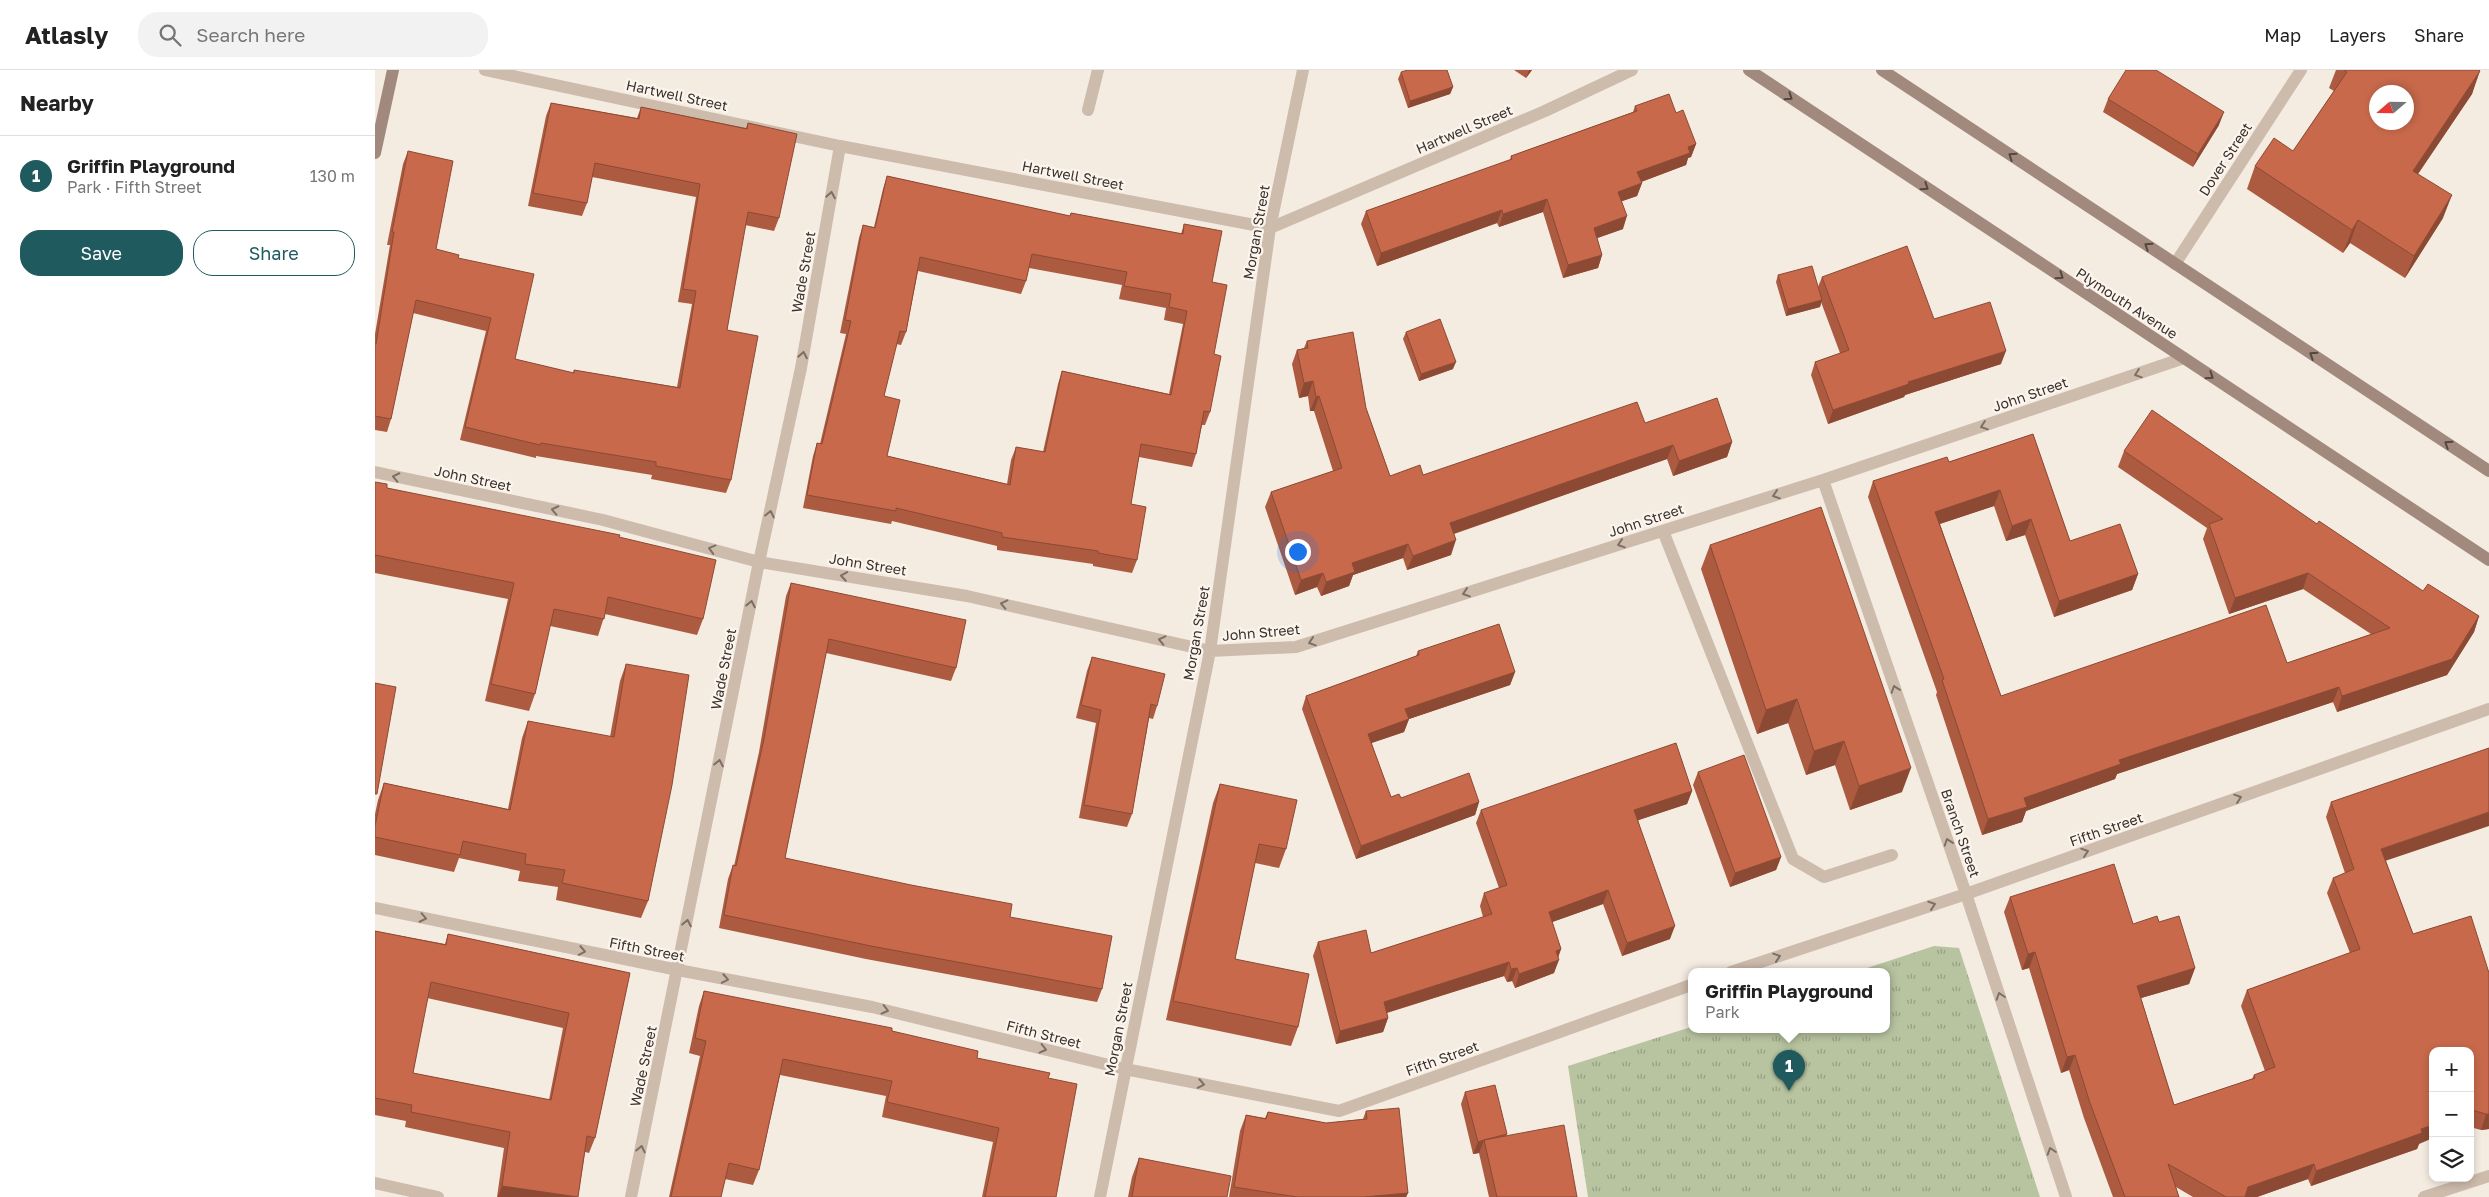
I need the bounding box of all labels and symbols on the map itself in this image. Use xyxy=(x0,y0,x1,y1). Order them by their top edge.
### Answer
street label: Hartwell Street xyxy=(625,76,729,114)
north arrow xyxy=(2369,85,2414,130)
one-way arrow xyxy=(1784,91,1793,100)
street label: Hartwell Street xyxy=(1413,101,1515,157)
street label: Dover Street xyxy=(2195,119,2255,199)
one-way arrow xyxy=(2008,153,2018,162)
street label: Hartwell Street xyxy=(1021,157,1125,193)
one-way arrow xyxy=(1919,181,1928,190)
street label: Morgan Street xyxy=(1239,183,1273,281)
one-way arrow xyxy=(826,191,836,199)
street label: Wade Street xyxy=(787,230,819,314)
one-way arrow xyxy=(2144,243,2153,252)
street label: Plymouth Avenue xyxy=(2073,264,2181,342)
one-way arrow xyxy=(2055,270,2064,280)
one-way arrow xyxy=(798,351,808,360)
one-way arrow xyxy=(2309,351,2318,361)
one-way arrow xyxy=(2134,368,2142,378)
one-way arrow xyxy=(2205,369,2214,379)
street label: John Street xyxy=(1990,373,2070,415)
one-way arrow xyxy=(1980,420,1988,430)
one-way arrow xyxy=(2445,441,2454,450)
street label: John Street xyxy=(433,462,513,494)
one-way arrow xyxy=(391,472,400,483)
one-way arrow xyxy=(1773,489,1781,499)
street label: John Street xyxy=(1606,500,1686,540)
one-way arrow xyxy=(550,505,559,516)
one-way arrow xyxy=(764,510,775,519)
one-way arrow xyxy=(1618,538,1626,548)
your location xyxy=(1285,539,1311,565)
one-way arrow xyxy=(708,544,717,555)
street label: John Street xyxy=(828,549,908,579)
one-way arrow xyxy=(839,571,848,581)
street label: Morgan Street xyxy=(1179,584,1213,682)
one-way arrow xyxy=(1463,587,1471,597)
one-way arrow xyxy=(745,599,756,608)
one-way arrow xyxy=(999,599,1008,610)
street label: John Street xyxy=(1221,620,1301,644)
street label: Wade Street xyxy=(707,627,739,711)
one-way arrow xyxy=(1158,635,1167,646)
one-way arrow xyxy=(1308,636,1316,646)
one-way arrow xyxy=(1891,685,1901,694)
one-way arrow xyxy=(713,759,724,768)
street label: Branch Street xyxy=(1938,787,1984,879)
one-way arrow xyxy=(2233,794,2242,804)
street label: Fifth Street xyxy=(2067,809,2145,849)
one-way arrow xyxy=(1944,839,1954,847)
one-way arrow xyxy=(2080,848,2089,858)
one-way arrow xyxy=(1927,901,1935,911)
one-way arrow xyxy=(418,912,427,923)
one-way arrow xyxy=(681,918,692,927)
street label: Fifth Street xyxy=(608,933,686,965)
one-way arrow xyxy=(577,945,586,956)
one-way arrow xyxy=(1773,953,1781,963)
one-way arrow xyxy=(721,974,730,984)
street label: Morgan Street xyxy=(1101,980,1135,1078)
one-way arrow xyxy=(1996,993,2006,1001)
one-way arrow xyxy=(881,1004,890,1015)
street label: Fifth Street xyxy=(1005,1017,1083,1051)
street label: Wade Street xyxy=(626,1024,660,1108)
street label: Fifth Street xyxy=(1403,1037,1481,1079)
one-way arrow xyxy=(1038,1043,1047,1054)
pin: 1 xyxy=(1773,1050,1805,1091)
one-way arrow xyxy=(1197,1078,1206,1089)
one-way arrow xyxy=(635,1145,646,1154)
one-way arrow xyxy=(2046,1147,2056,1155)

